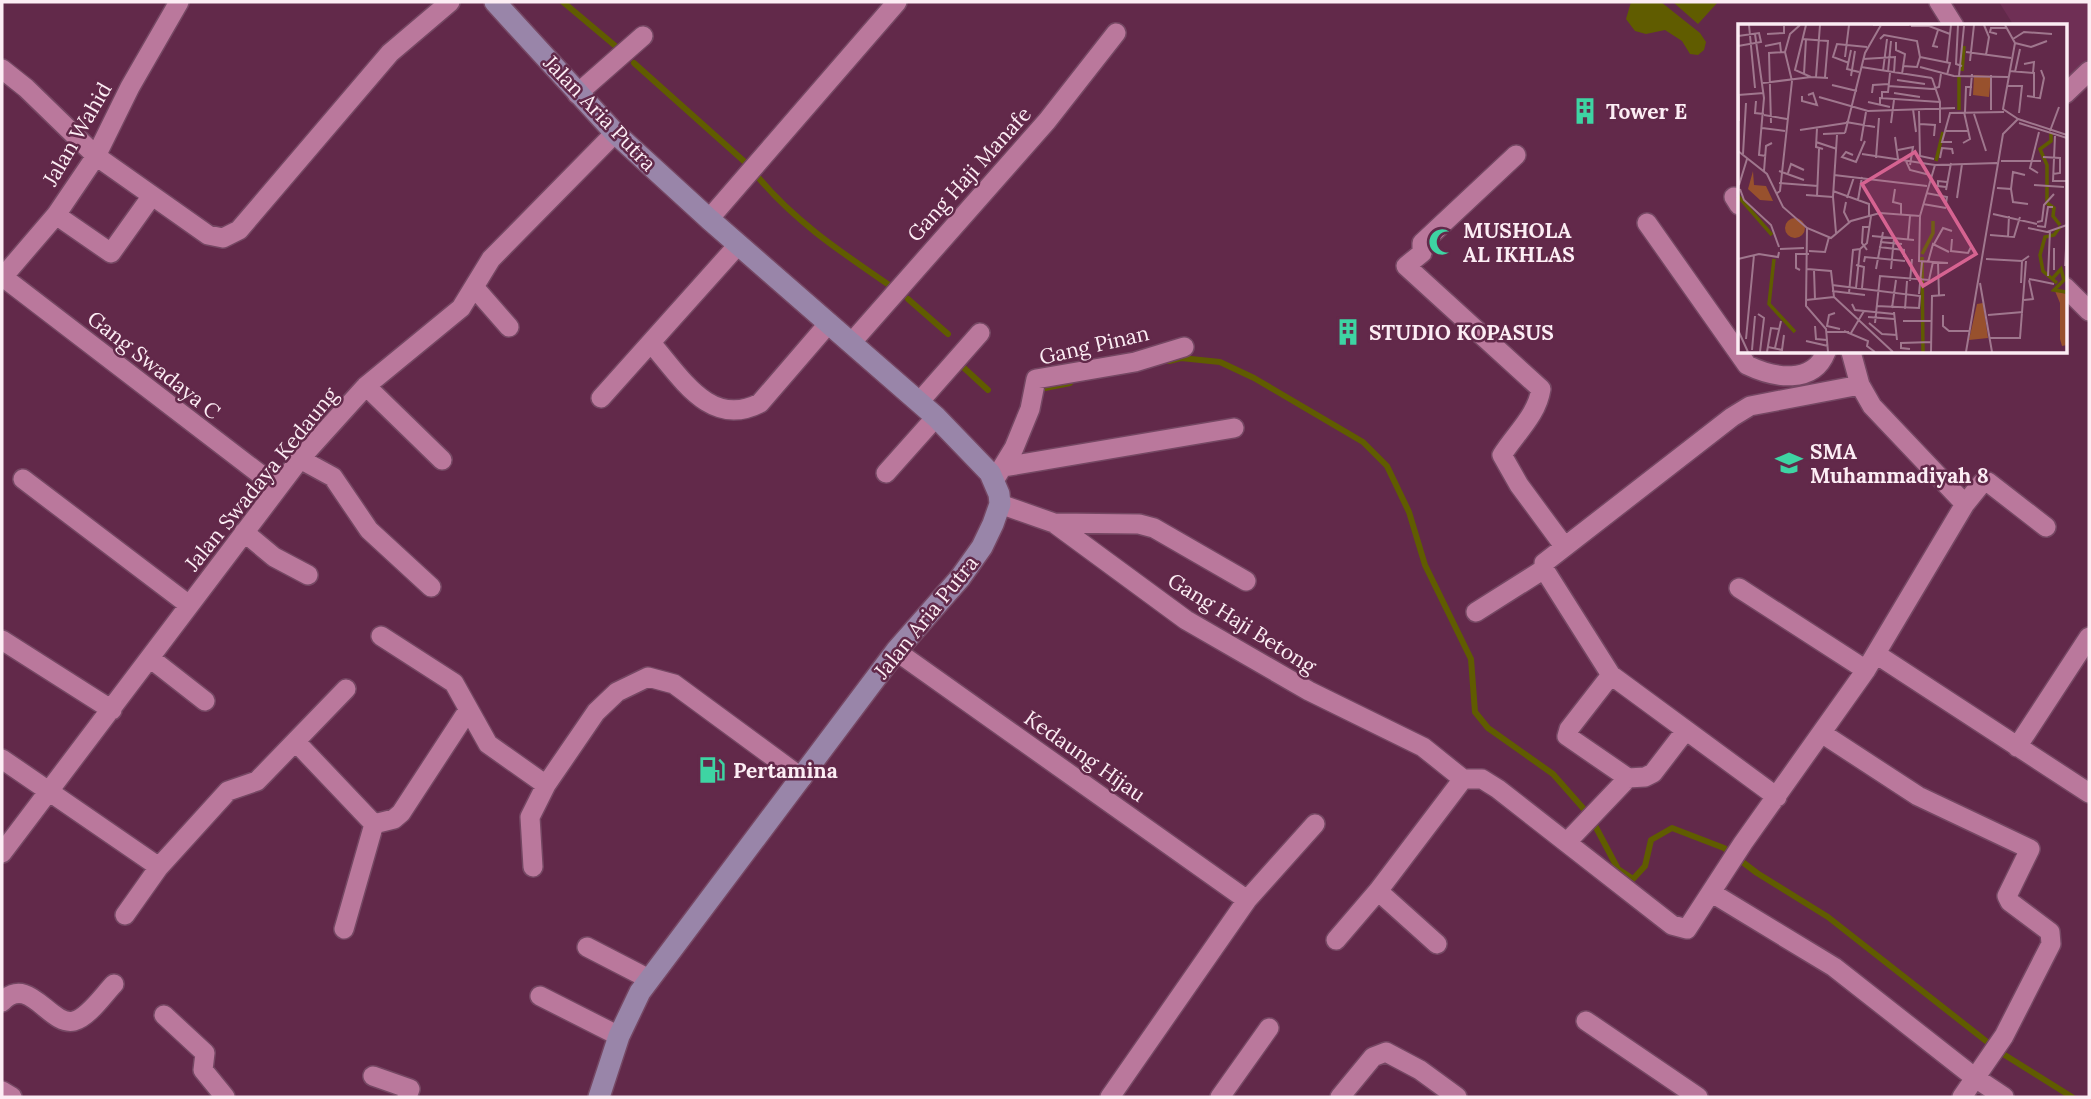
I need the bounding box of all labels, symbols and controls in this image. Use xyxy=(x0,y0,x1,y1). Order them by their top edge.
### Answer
inset map xyxy=(1738,24,2066,354)
street label: Jalan Aria Putra xyxy=(537,49,662,177)
street label: Jalan Wahid xyxy=(36,77,117,191)
building icon: Tower E xyxy=(1570,96,1600,126)
place label: Tower E xyxy=(1606,98,1687,125)
street label: Gang Haji Manafe xyxy=(901,101,1037,247)
place label: MUSHOLA AL IKHLAS xyxy=(1463,217,1575,268)
mosque icon: MUSHOLA AL IKHLAS xyxy=(1427,227,1457,257)
street label: Gang Swadaya C xyxy=(82,305,226,425)
building icon: STUDIO KOPASUS xyxy=(1333,317,1363,347)
street label: Gang Pinan xyxy=(1037,319,1152,371)
place label: STUDIO KOPASUS xyxy=(1369,319,1554,346)
street label: Jalan Swadaya Kedaung xyxy=(178,381,344,577)
place label: SMA Muhammadiyah 8 xyxy=(1810,438,1989,489)
school or university icon: SMA Muhammadiyah 8 xyxy=(1774,448,1804,478)
street label: Jalan Aria Putra xyxy=(867,550,984,685)
street label: Gang Haji Betong xyxy=(1163,567,1321,680)
street label: Kedaung Hijau xyxy=(1019,704,1151,808)
fuel station icon: Pertamina xyxy=(697,755,727,785)
place label: Pertamina xyxy=(733,757,838,784)

